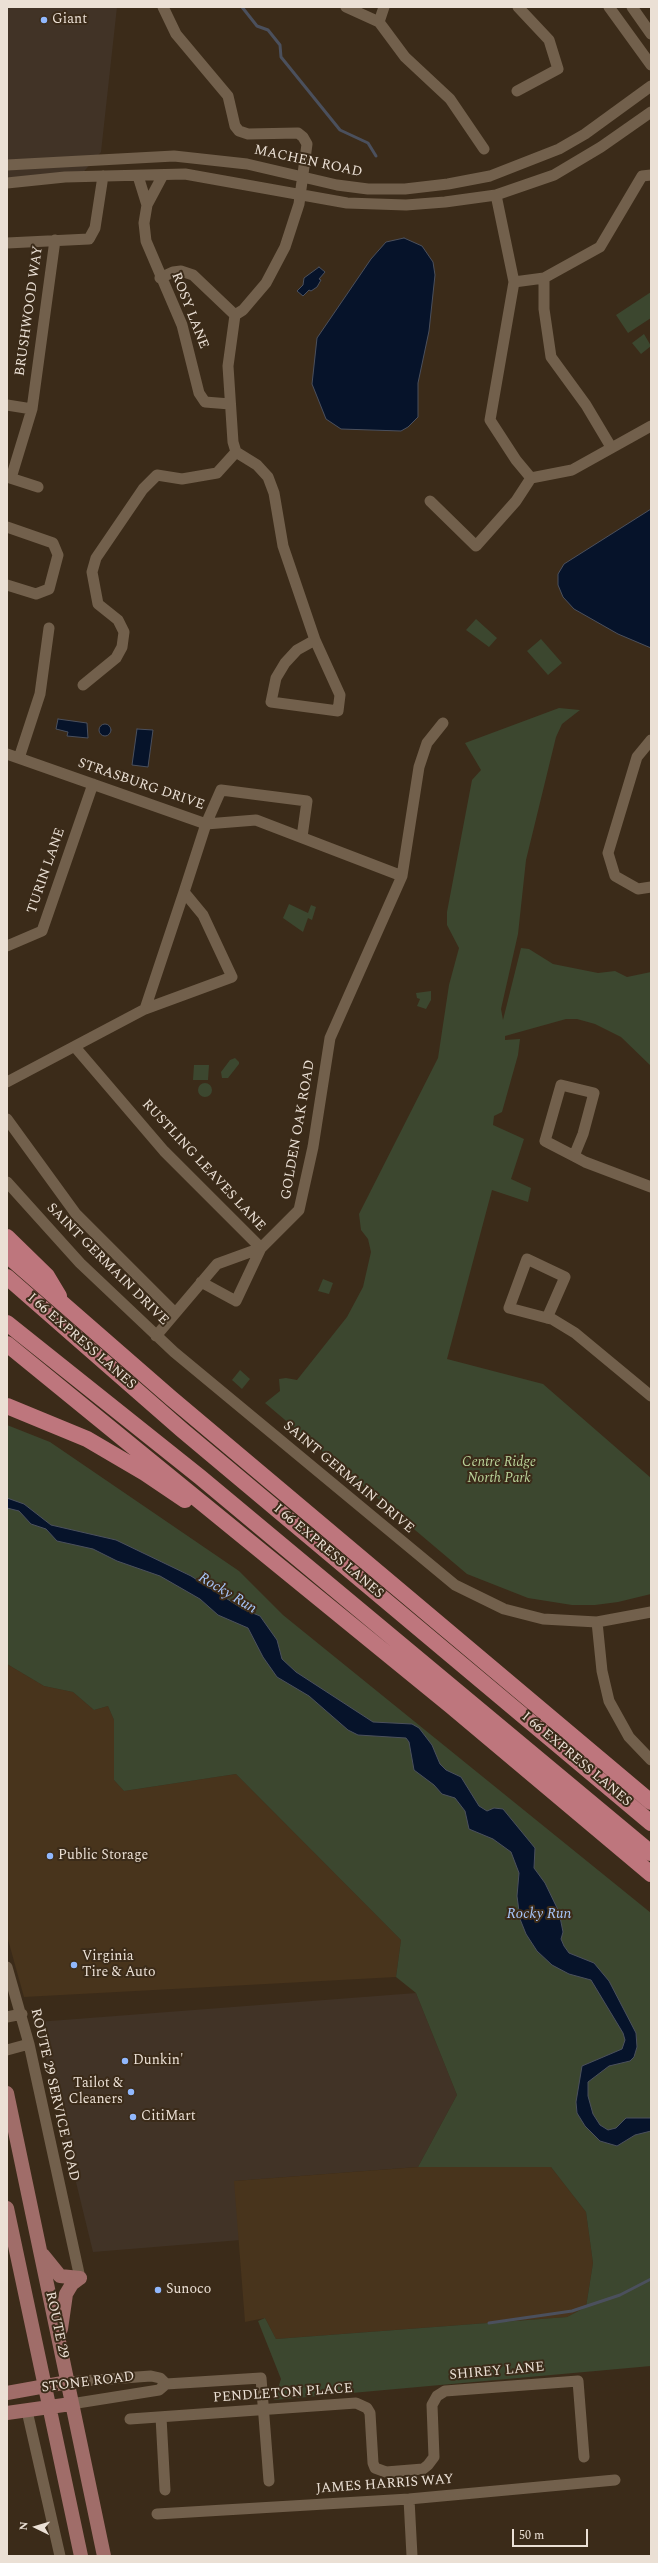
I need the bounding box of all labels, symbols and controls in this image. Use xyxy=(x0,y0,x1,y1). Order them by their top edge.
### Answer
place label: Giant xyxy=(52,12,87,28)
marker: Giant xyxy=(39,15,49,25)
street label: MACHEN ROAD xyxy=(252,142,364,182)
street label: BRUSHWOOD WAY xyxy=(13,245,47,377)
street label: ROSY LANE xyxy=(167,270,211,352)
street label: STRASBURG DRIVE xyxy=(75,755,207,815)
street label: TURIN LANE xyxy=(25,826,69,916)
street label: GOLDEN OAK ROAD xyxy=(278,1059,320,1201)
street label: RUSTLING LEAVES LANE xyxy=(138,1097,268,1235)
street label: SAINT GERMAIN DRIVE xyxy=(42,1200,172,1330)
street label: I 66 EXPRESS LANES xyxy=(23,1290,139,1394)
street label: SAINT GERMAIN DRIVE xyxy=(279,1418,417,1538)
park label: Centre Ridge North Park xyxy=(462,1455,536,1488)
street label: I 66 EXPRESS LANES xyxy=(270,1501,386,1603)
water label: Rocky Run xyxy=(194,1570,260,1618)
street label: I 66 EXPRESS LANES xyxy=(518,1709,634,1811)
place label: Public Storage xyxy=(58,1848,148,1864)
marker: Public Storage xyxy=(45,1851,55,1861)
water label: Rocky Run xyxy=(506,1906,572,1924)
place label: Virginia Tire & Auto xyxy=(82,1949,155,1982)
marker: Virginia Tire & Auto xyxy=(69,1960,79,1970)
street label: ROUTE 29 SERVICE ROAD xyxy=(26,2007,82,2183)
place label: Dunkin' xyxy=(133,2053,183,2069)
marker: Dunkin' xyxy=(120,2056,130,2066)
place label: Tailot & Cleaners xyxy=(68,2076,123,2108)
marker: Tailot & Cleaners xyxy=(126,2087,136,2097)
place label: CitiMart xyxy=(141,2109,196,2125)
marker: CitiMart xyxy=(128,2112,138,2122)
place label: Sunoco xyxy=(166,2282,211,2298)
marker: Sunoco xyxy=(153,2285,163,2295)
street label: ROUTE 29 xyxy=(41,2290,71,2360)
street label: SHIREY LANE xyxy=(449,2359,545,2385)
street label: STONE ROAD xyxy=(41,2369,135,2397)
street label: PENDLETON PLACE xyxy=(213,2381,353,2407)
street label: JAMES HARRIS WAY xyxy=(315,2472,455,2498)
north arrow xyxy=(16,2507,56,2547)
text: N xyxy=(15,2521,32,2531)
scale bar xyxy=(514,2521,590,2547)
text: 50 m xyxy=(519,2526,544,2545)

